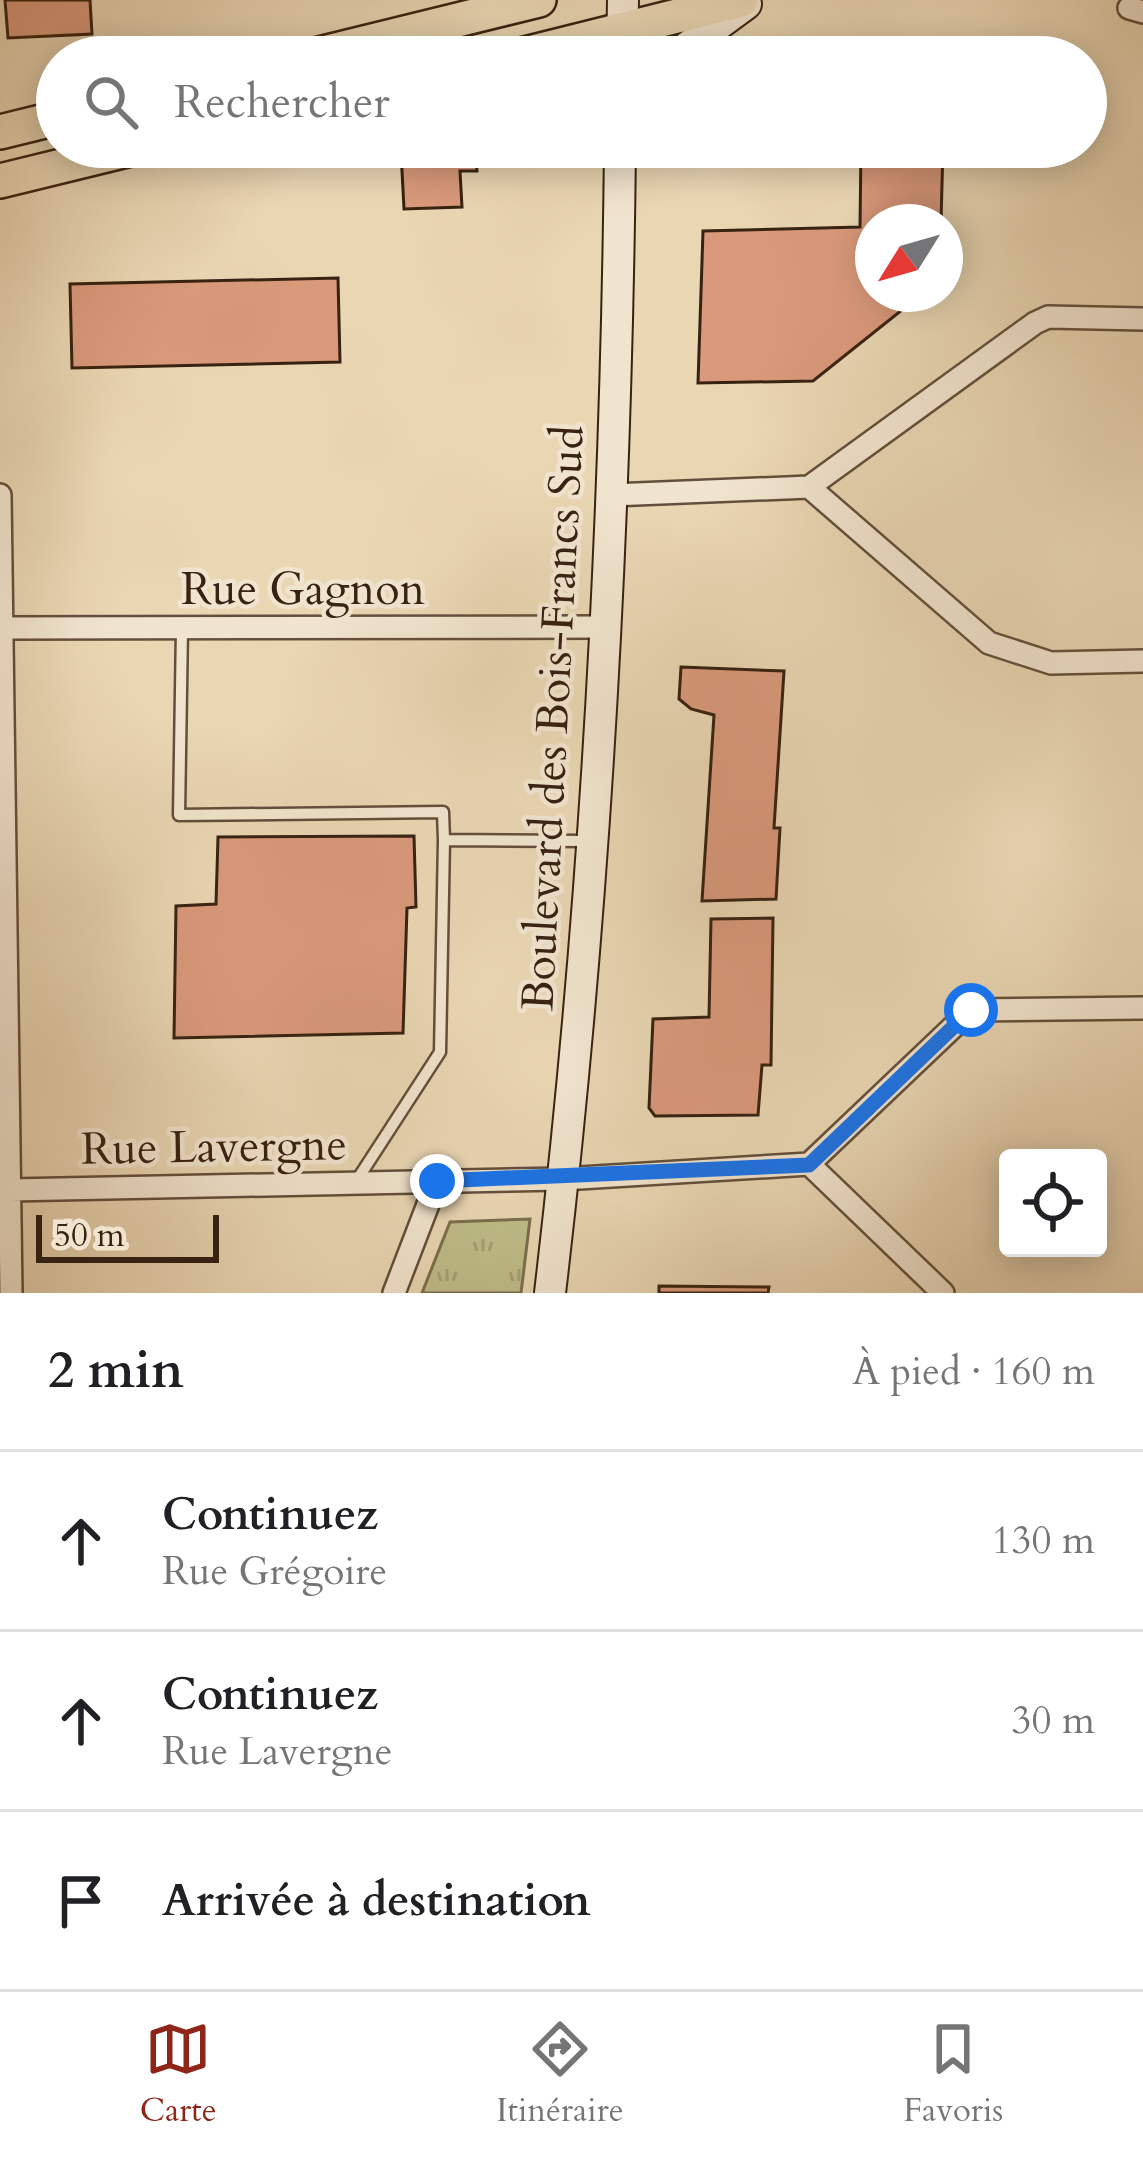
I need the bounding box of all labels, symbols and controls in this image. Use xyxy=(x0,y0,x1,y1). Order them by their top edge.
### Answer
search box xyxy=(36,36,1107,168)
icon: search xyxy=(78,69,144,135)
text: Rechercher xyxy=(174,72,390,133)
north arrow xyxy=(855,204,963,312)
street label: Boulevard des Bois-Francs Sud xyxy=(507,424,599,1012)
street label: Rue Gagnon xyxy=(181,559,425,620)
route start xyxy=(944,983,998,1037)
street label: Rue Lavergne xyxy=(81,1114,347,1180)
map controls xyxy=(999,1149,1107,1257)
button: locate xyxy=(999,1149,1107,1257)
route end xyxy=(410,1154,464,1208)
scale bar xyxy=(36,1209,219,1262)
text: 50 m xyxy=(54,1213,125,1258)
text: 2 min xyxy=(48,1336,184,1406)
text: À pied · 160 m xyxy=(852,1345,1095,1398)
text: Continuez xyxy=(162,1484,378,1545)
icon: ahead xyxy=(48,1508,114,1574)
text: 130 m xyxy=(992,1514,1095,1567)
text: Rue Grégoire xyxy=(162,1545,387,1598)
text: Continuez xyxy=(162,1664,378,1725)
icon: ahead xyxy=(48,1688,114,1754)
text: 30 m xyxy=(1012,1694,1095,1747)
text: Rue Lavergne xyxy=(162,1725,392,1778)
icon: arrive xyxy=(48,1868,114,1934)
text: Arrivée à destination xyxy=(162,1870,591,1931)
tab: Carte xyxy=(140,2016,217,2133)
tab: Itinéraire xyxy=(496,2016,624,2133)
tab: Favoris xyxy=(903,2016,1003,2133)

